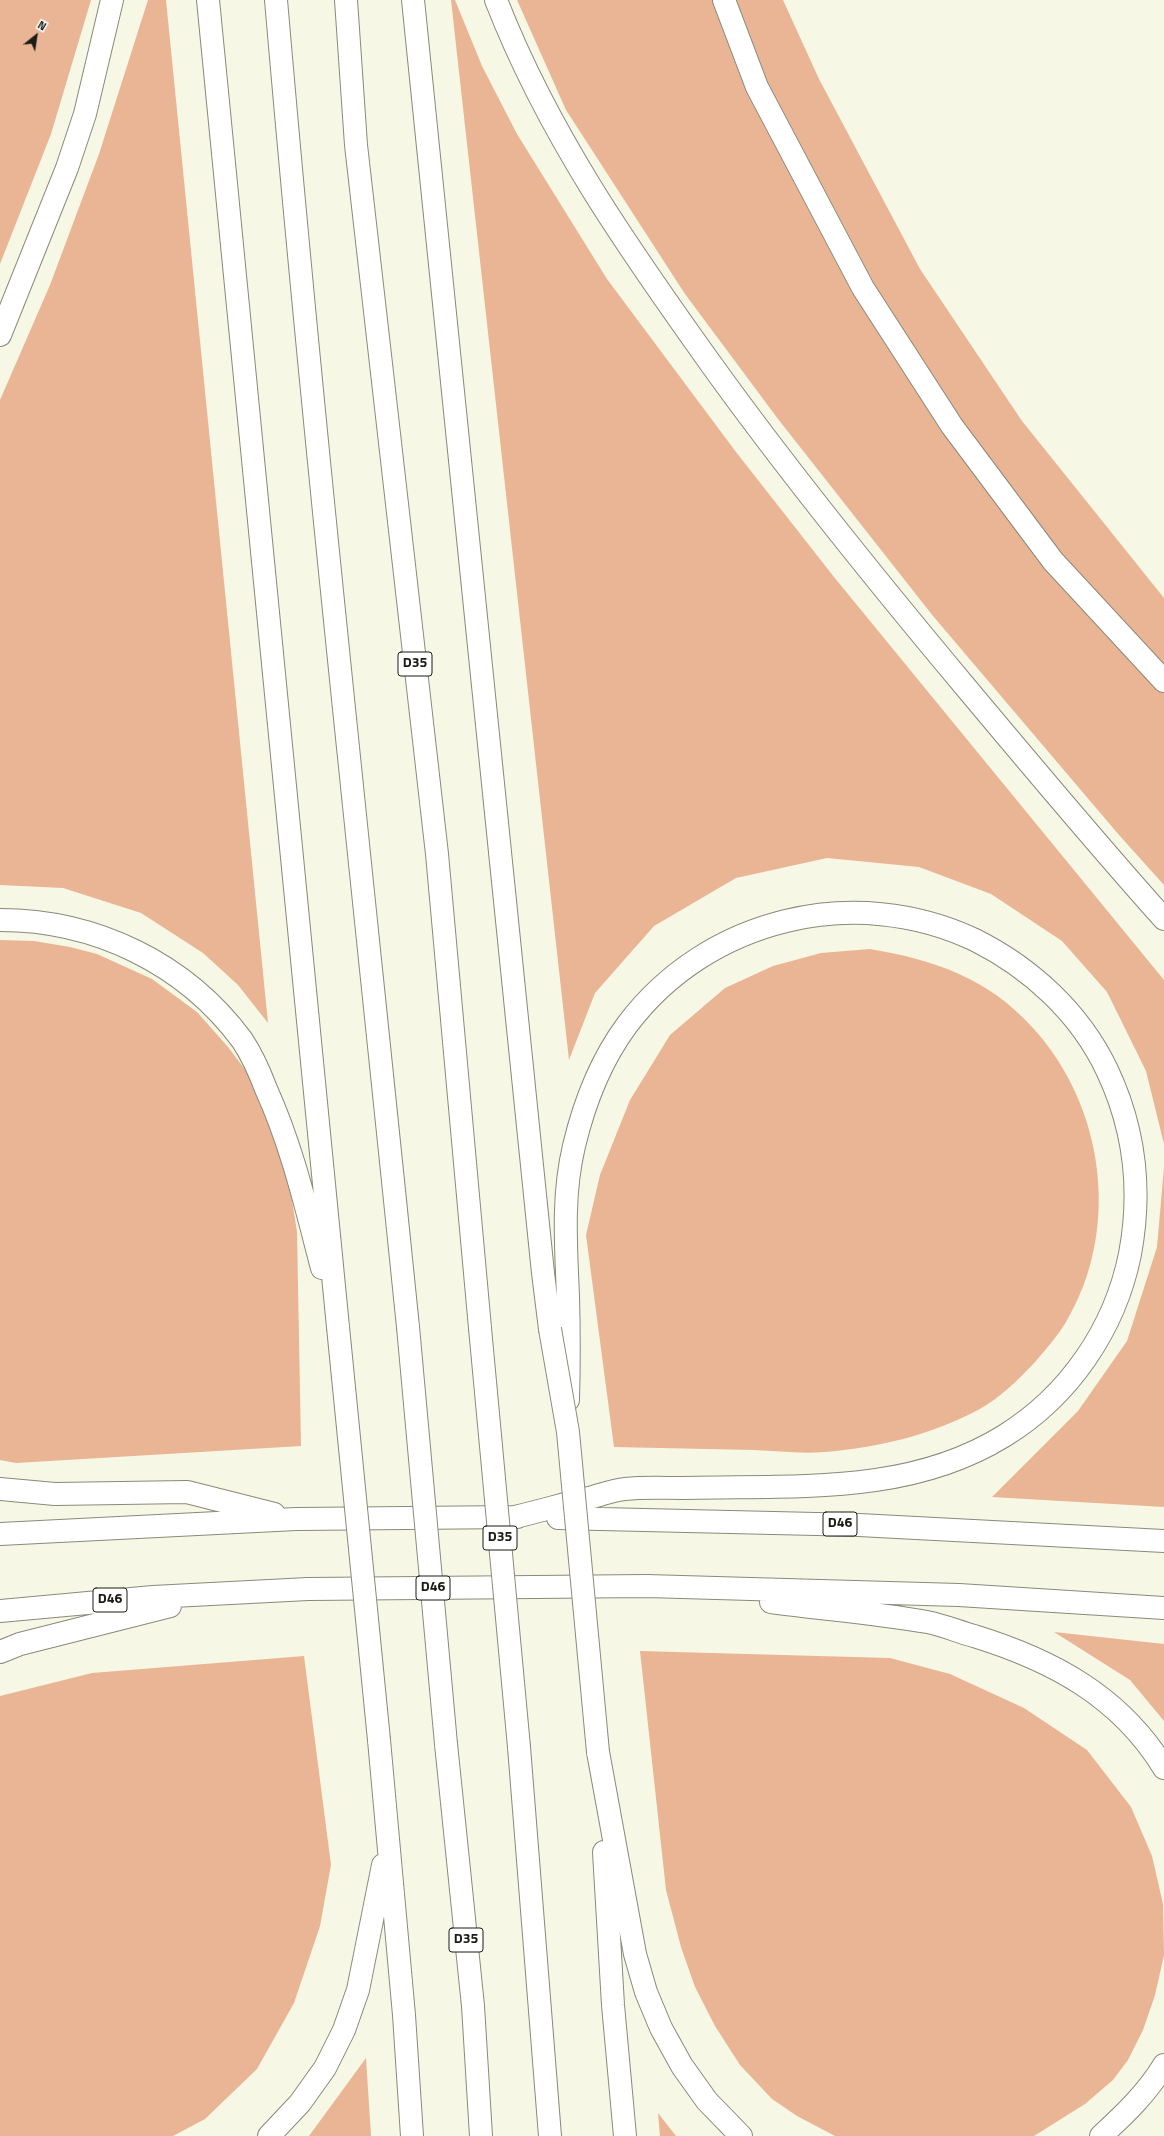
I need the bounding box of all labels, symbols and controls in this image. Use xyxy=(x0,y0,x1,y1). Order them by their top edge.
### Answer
north arrow xyxy=(16,16,56,56)
text: N xyxy=(35,17,49,34)
road number: D35 xyxy=(398,652,432,676)
road number: D46 xyxy=(823,1512,857,1536)
road number: D35 xyxy=(483,1526,517,1550)
road number: D46 xyxy=(416,1576,450,1600)
road number: D46 xyxy=(93,1588,127,1612)
road number: D35 xyxy=(449,1928,483,1952)

